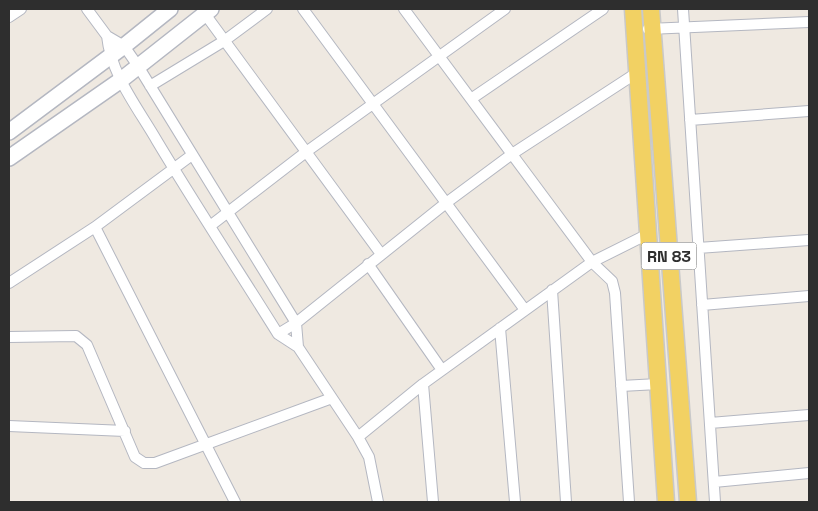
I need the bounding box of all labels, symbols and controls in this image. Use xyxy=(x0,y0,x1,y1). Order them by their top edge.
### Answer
road number: RN 83 xyxy=(642,242,696,270)

